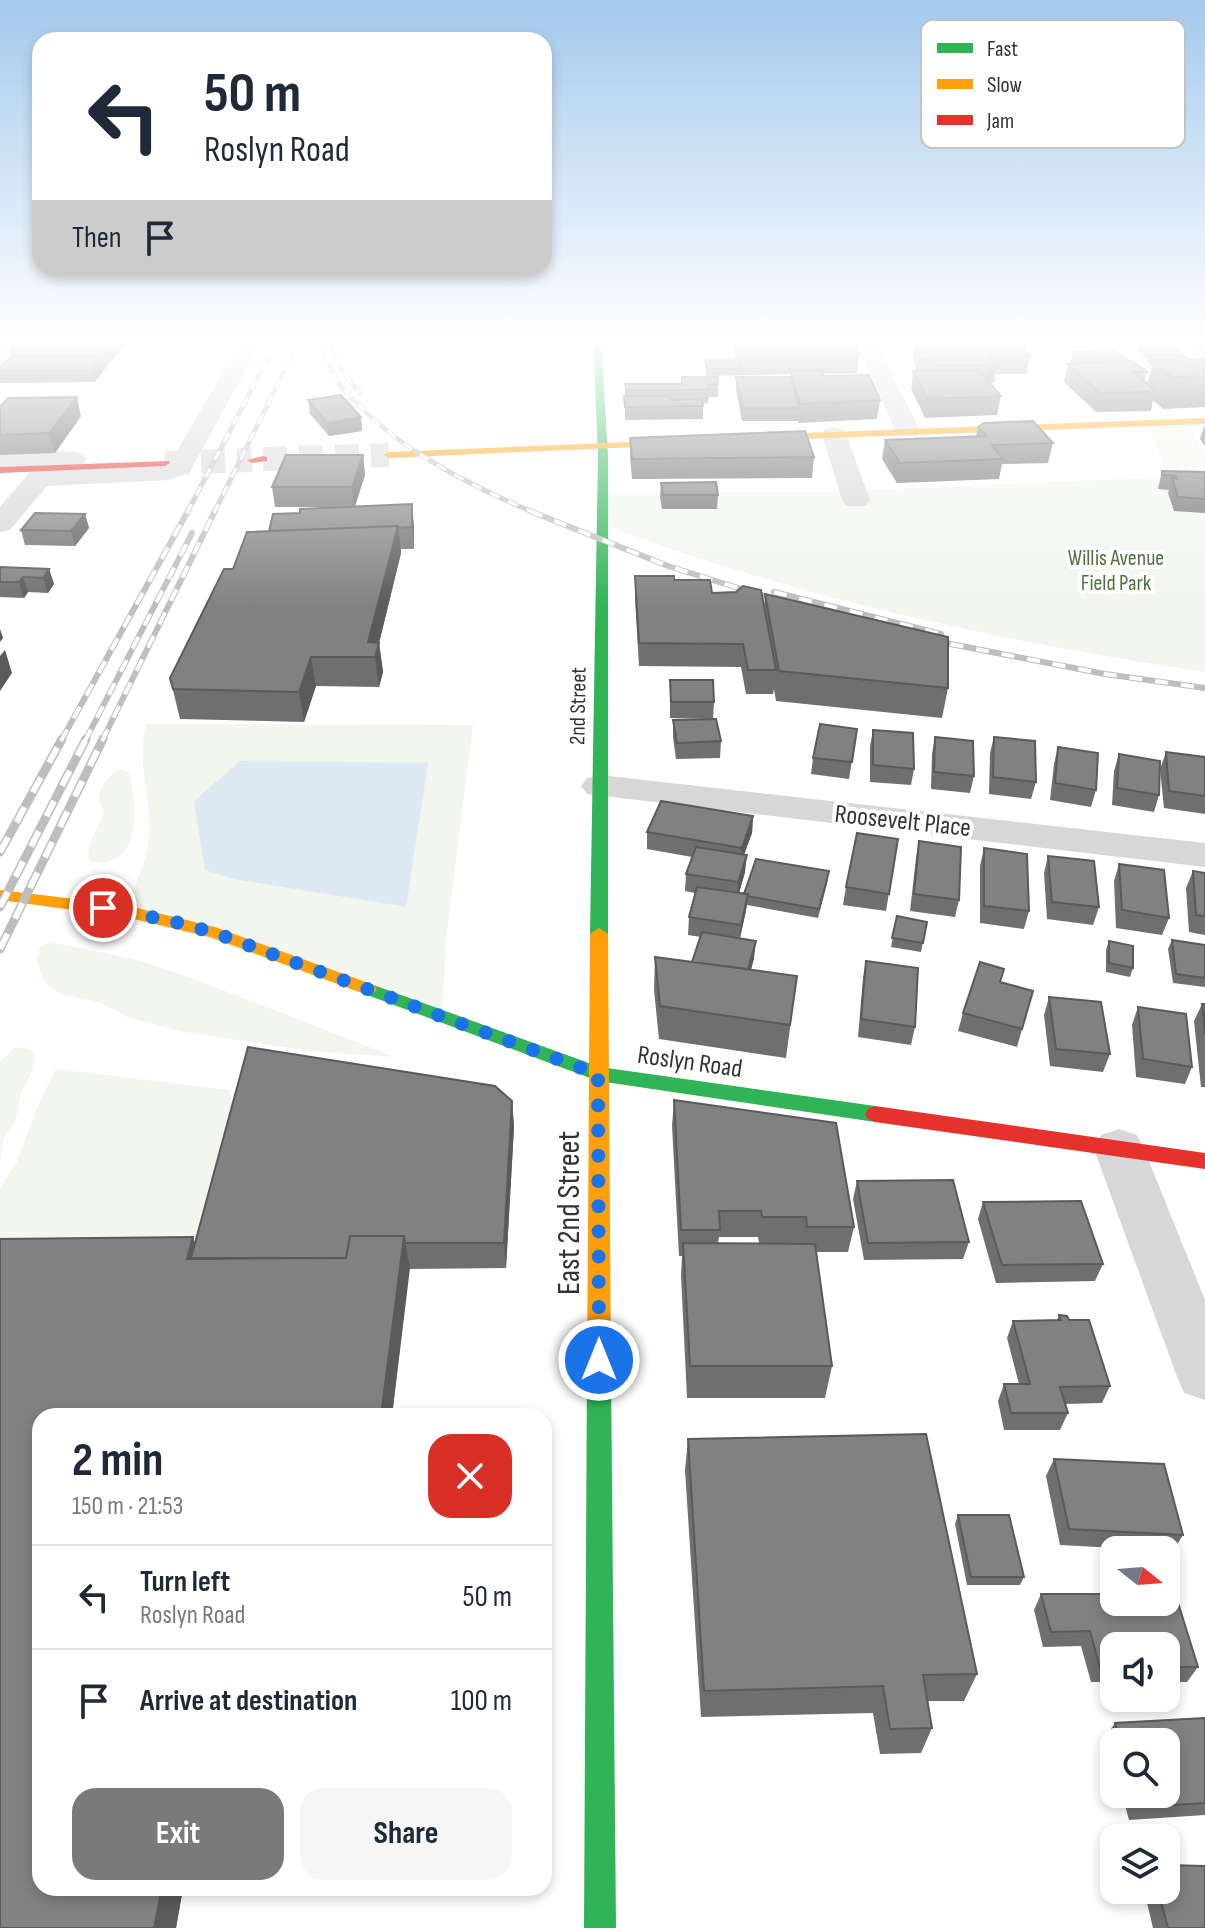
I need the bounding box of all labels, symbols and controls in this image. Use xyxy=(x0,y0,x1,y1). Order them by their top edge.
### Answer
legend xyxy=(921,20,1185,148)
text: Fast xyxy=(987,36,1018,63)
text: 50 m xyxy=(204,61,301,128)
icon: left xyxy=(72,64,176,168)
text: Slow xyxy=(987,72,1022,99)
text: Jam xyxy=(986,108,1014,135)
text: Roslyn Road xyxy=(204,129,350,172)
icon: arrive xyxy=(138,216,182,260)
text: Then xyxy=(72,220,122,256)
park label: Willis Avenue Field Park xyxy=(1068,545,1164,597)
street label: 2nd Street xyxy=(564,667,593,745)
street label: Roosevelt Place xyxy=(833,799,972,844)
pin xyxy=(69,874,137,942)
icon: arrive xyxy=(81,886,125,930)
street label: Roslyn Road xyxy=(636,1040,744,1085)
street label: East 2nd Street xyxy=(550,1131,589,1295)
position arrow xyxy=(557,1318,641,1402)
text: 2 min xyxy=(72,1432,163,1489)
button: close xyxy=(428,1434,512,1518)
text: 150 m · 21:53 xyxy=(72,1491,184,1522)
north arrow xyxy=(1100,1536,1180,1616)
map controls xyxy=(1100,1536,1180,1904)
text: Turn left xyxy=(140,1564,230,1600)
icon: left xyxy=(72,1575,116,1619)
text: 50 m xyxy=(463,1579,512,1615)
text: Roslyn Road xyxy=(140,1600,245,1631)
button: sound xyxy=(1100,1632,1180,1712)
icon: arrive xyxy=(72,1679,116,1723)
text: Arrive at destination xyxy=(140,1683,357,1719)
text: 100 m xyxy=(451,1683,512,1719)
button: search xyxy=(1100,1728,1180,1808)
button: Exit xyxy=(72,1788,284,1880)
button: Share xyxy=(300,1788,512,1880)
button: layers xyxy=(1100,1824,1180,1904)

